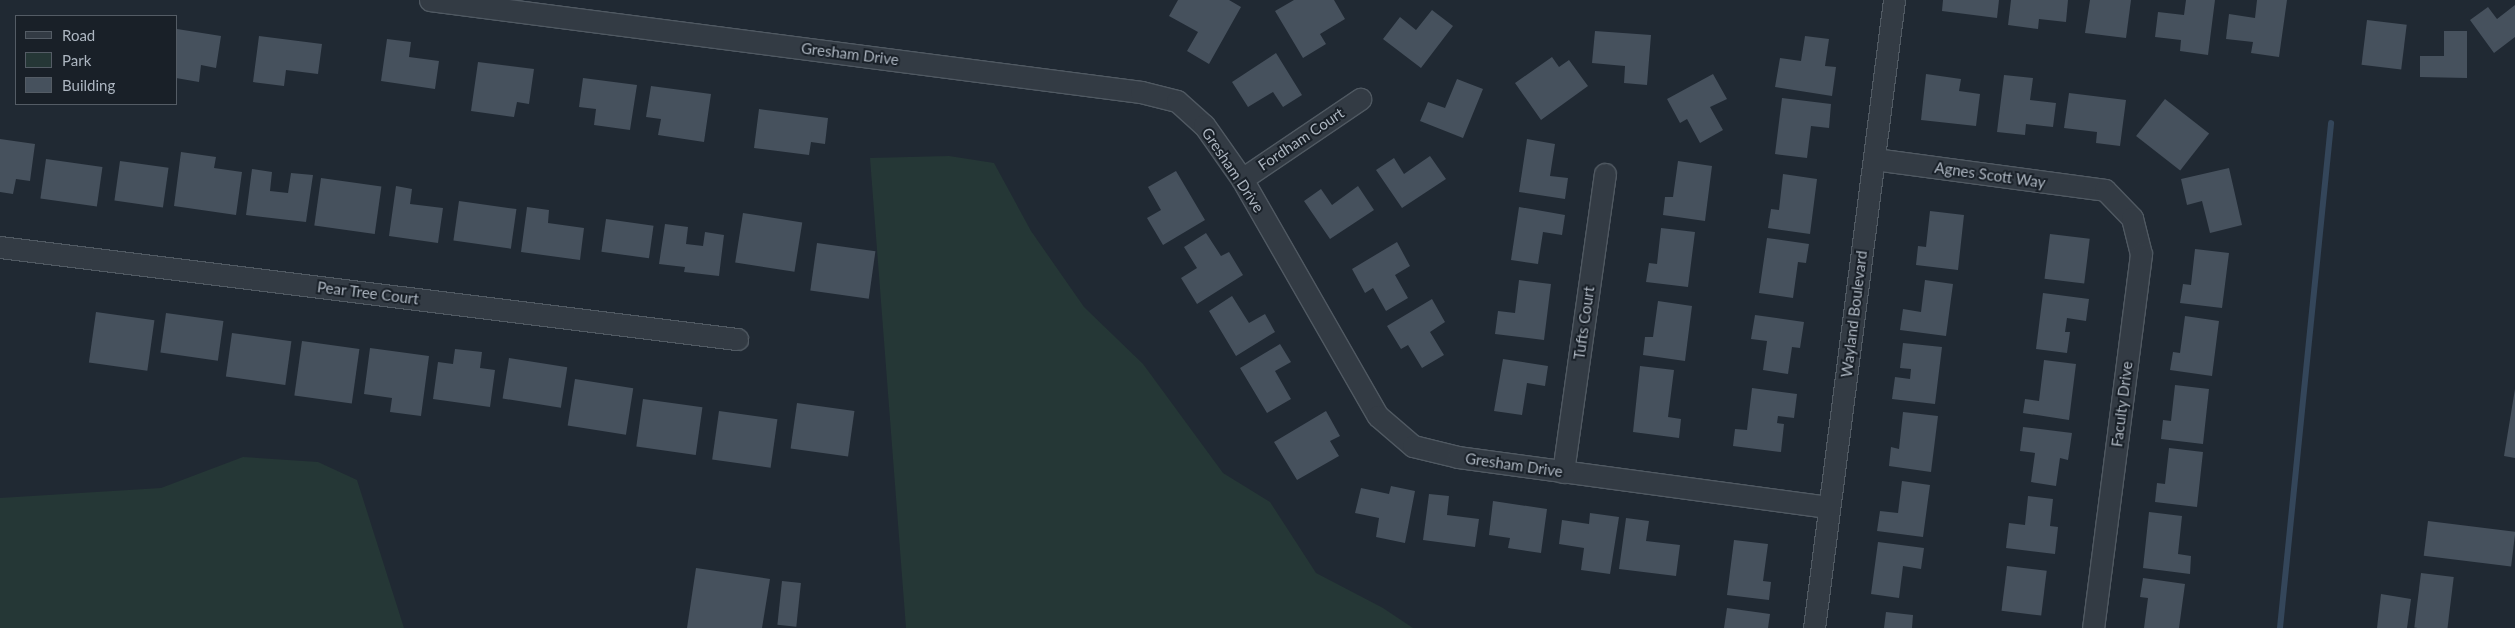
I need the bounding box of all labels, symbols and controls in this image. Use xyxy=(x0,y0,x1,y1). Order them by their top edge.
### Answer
legend xyxy=(15,15,178,105)
text: Road xyxy=(62,26,95,44)
street label: Gresham Drive xyxy=(800,39,900,69)
text: Park xyxy=(62,51,91,69)
text: Building xyxy=(62,76,115,94)
street label: Fordham Court xyxy=(1255,104,1347,174)
street label: Gresham Drive xyxy=(1198,124,1268,216)
street label: Agnes Scott Way xyxy=(1933,158,2047,192)
street label: Wayland Boulevard xyxy=(1837,250,1871,378)
street label: Pear Tree Court xyxy=(316,278,420,308)
street label: Tufts Court xyxy=(1570,285,1598,361)
street label: Faculty Drive xyxy=(2108,360,2136,448)
street label: Gresham Drive xyxy=(1464,449,1564,481)

